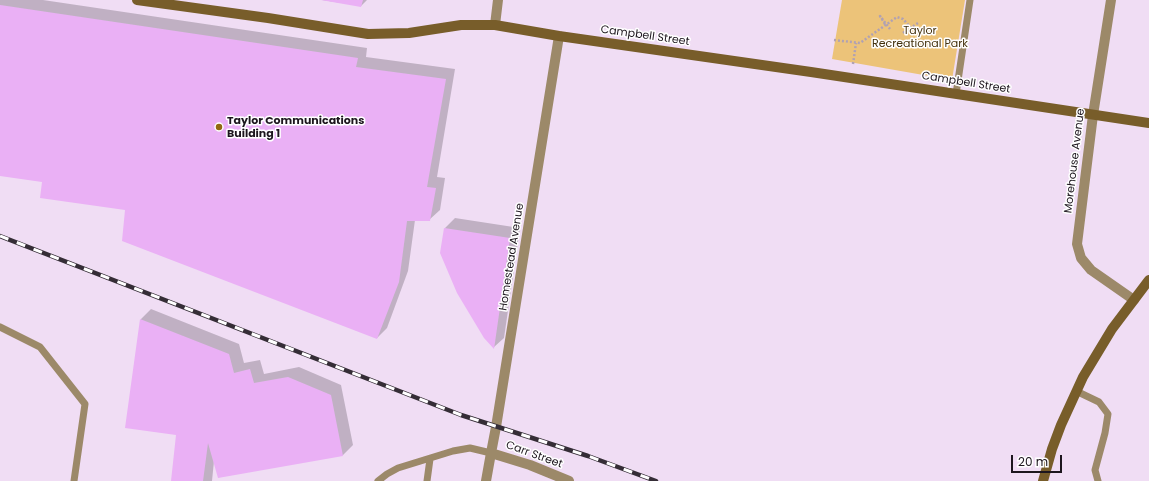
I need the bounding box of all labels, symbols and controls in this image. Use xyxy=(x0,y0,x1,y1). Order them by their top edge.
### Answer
street label: Campbell Street xyxy=(600,23,690,49)
park label: Taylor Recreational Park xyxy=(872,24,968,50)
street label: Campbell Street xyxy=(921,69,1011,97)
street label: Morehouse Avenue xyxy=(1062,108,1088,214)
place label: Taylor Communications Building 1 xyxy=(227,114,364,140)
marker: Taylor Communications Building 1 xyxy=(214,122,224,132)
street label: Homestead Avenue xyxy=(497,202,527,312)
street label: Carr Street xyxy=(504,439,564,471)
scale bar xyxy=(1013,447,1064,473)
text: 20 m xyxy=(1018,453,1048,470)

